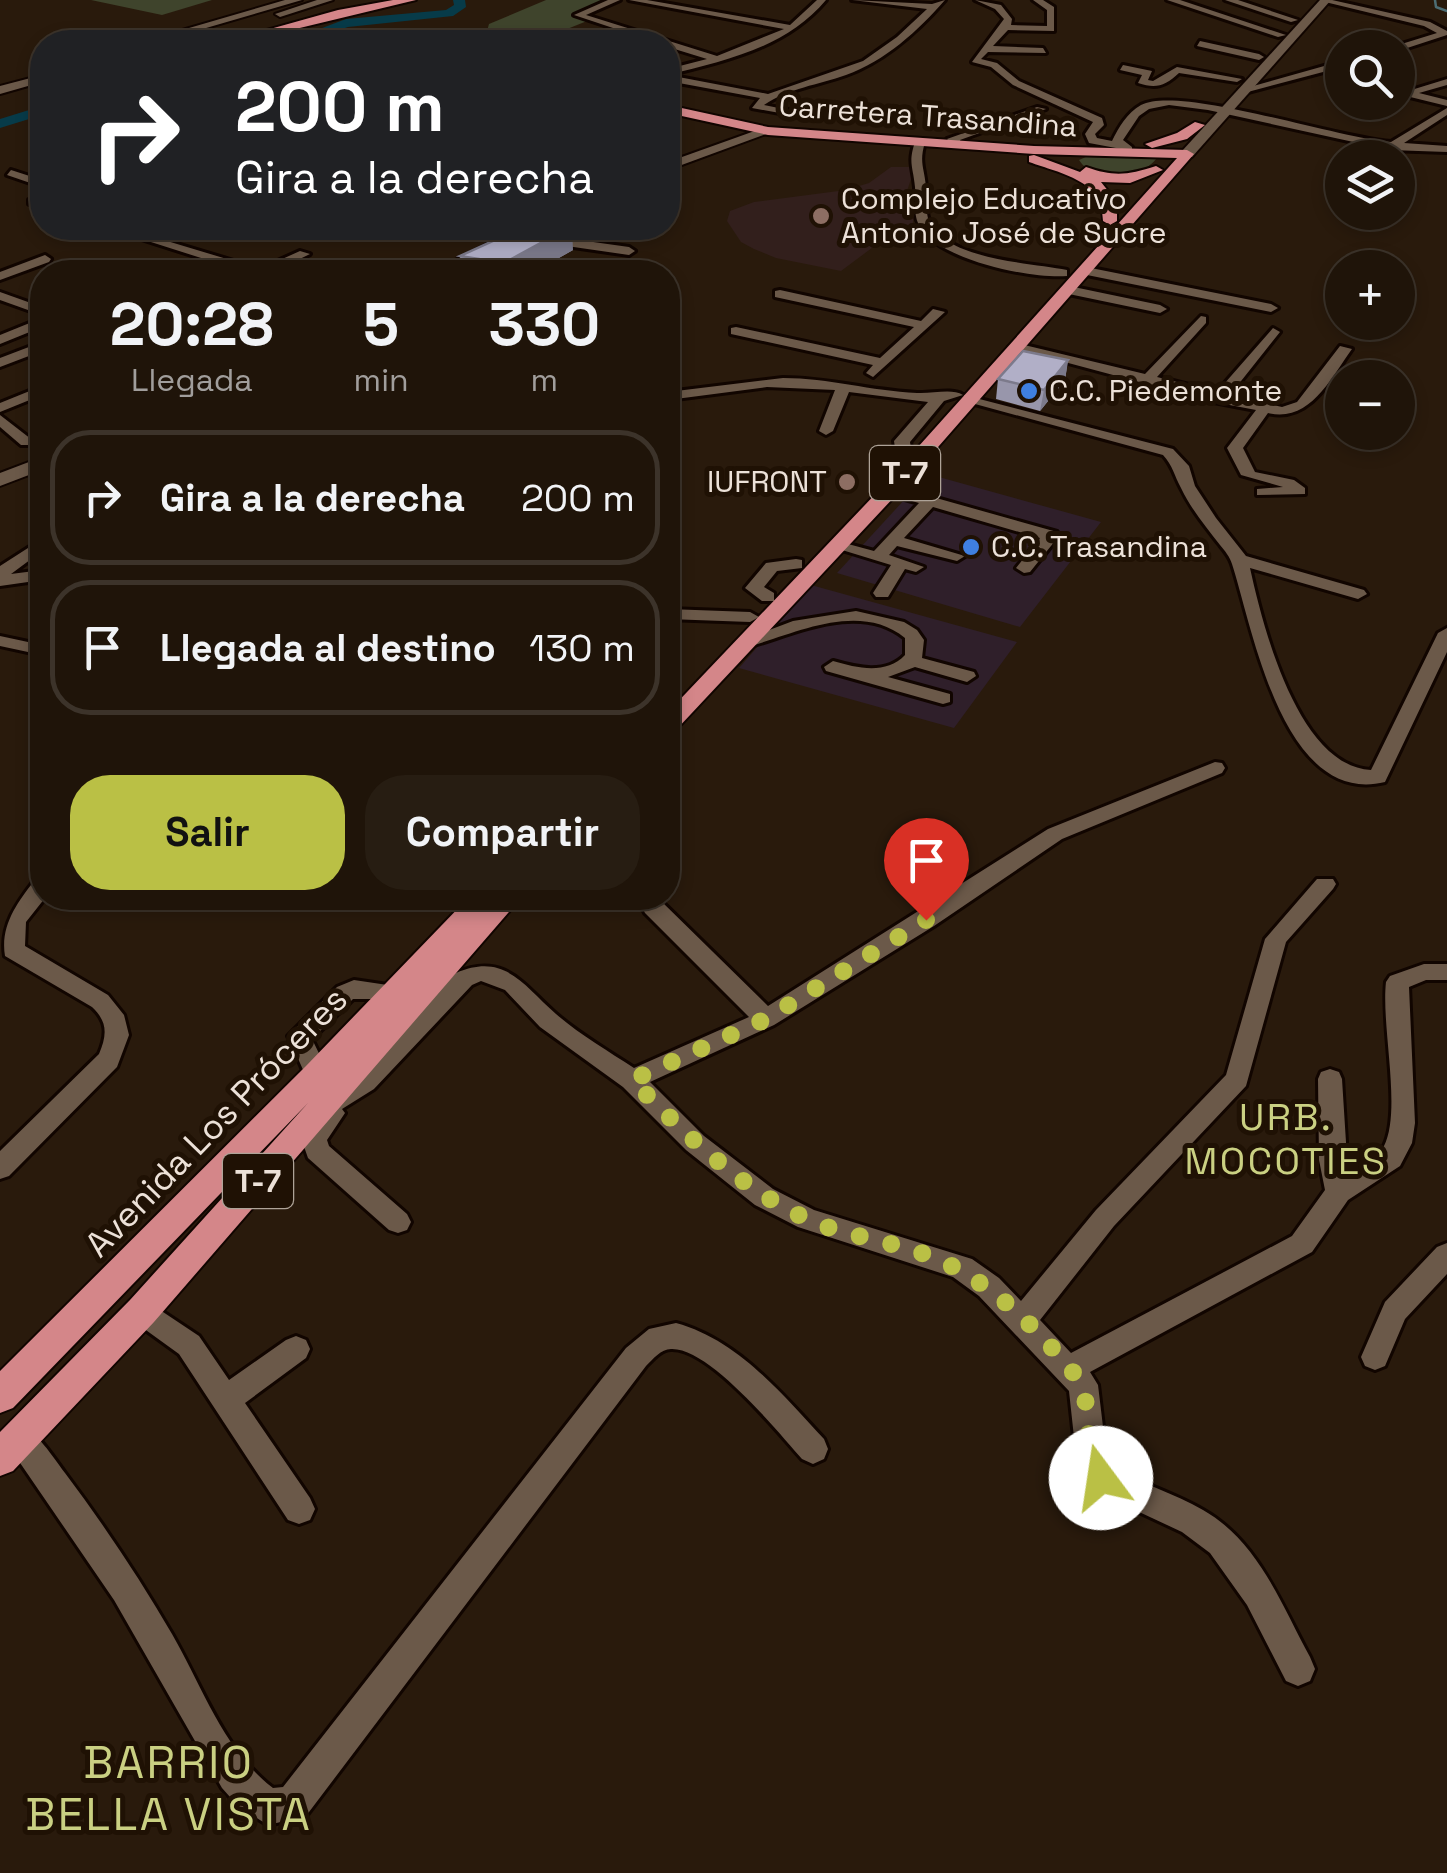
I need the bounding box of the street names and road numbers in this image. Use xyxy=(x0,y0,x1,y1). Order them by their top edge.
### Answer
street label: Carretera Trasandina xyxy=(778,86,1078,145)
road number: T-7 xyxy=(870,446,940,500)
street label: Avenida Los Próceres xyxy=(76,978,356,1266)
road number: T-7 xyxy=(223,1154,293,1208)

